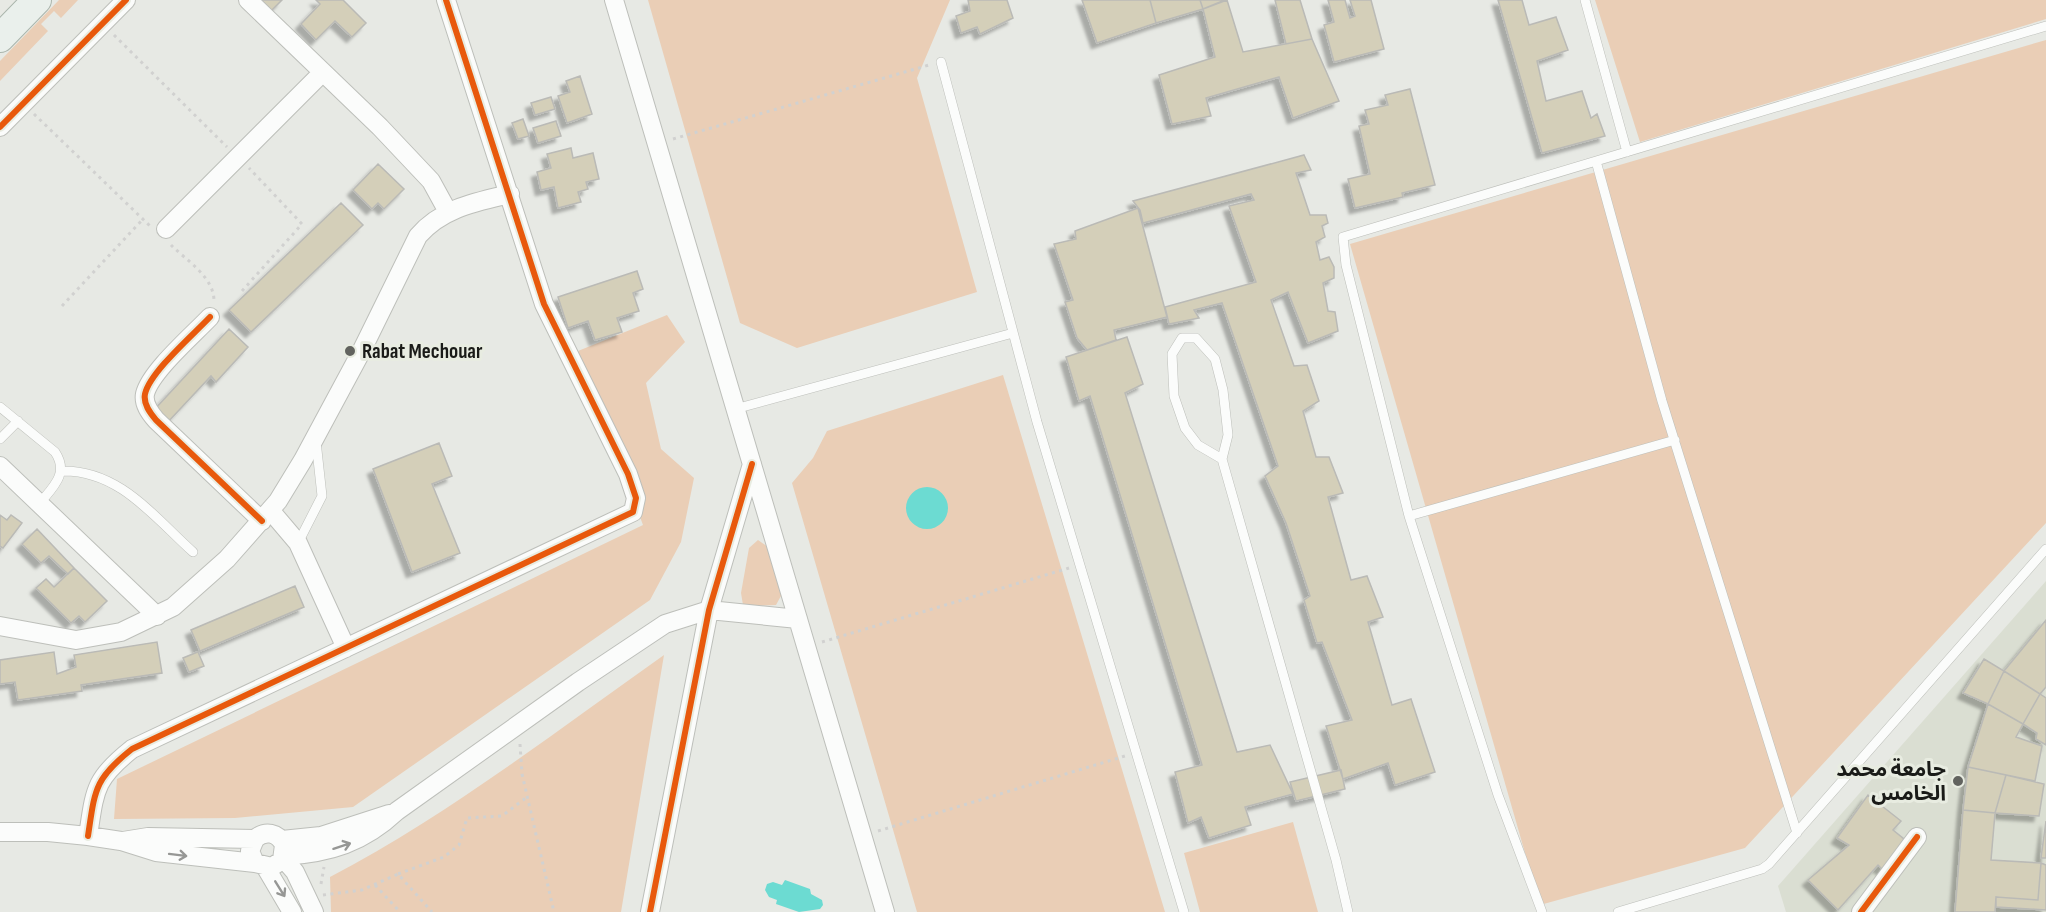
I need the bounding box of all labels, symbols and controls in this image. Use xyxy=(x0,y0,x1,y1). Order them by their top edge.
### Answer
place label: Rabat Mechouar xyxy=(362,339,483,364)
marker: Rabat Mechouar xyxy=(343,344,357,358)
place label: جامعة محمد الخامس xyxy=(1836,757,1946,806)
marker: جامعة محمد الخامس xyxy=(1951,774,1965,788)
one-way arrow xyxy=(332,840,351,851)
one-way arrow xyxy=(167,850,187,861)
one-way arrow xyxy=(273,881,286,898)

